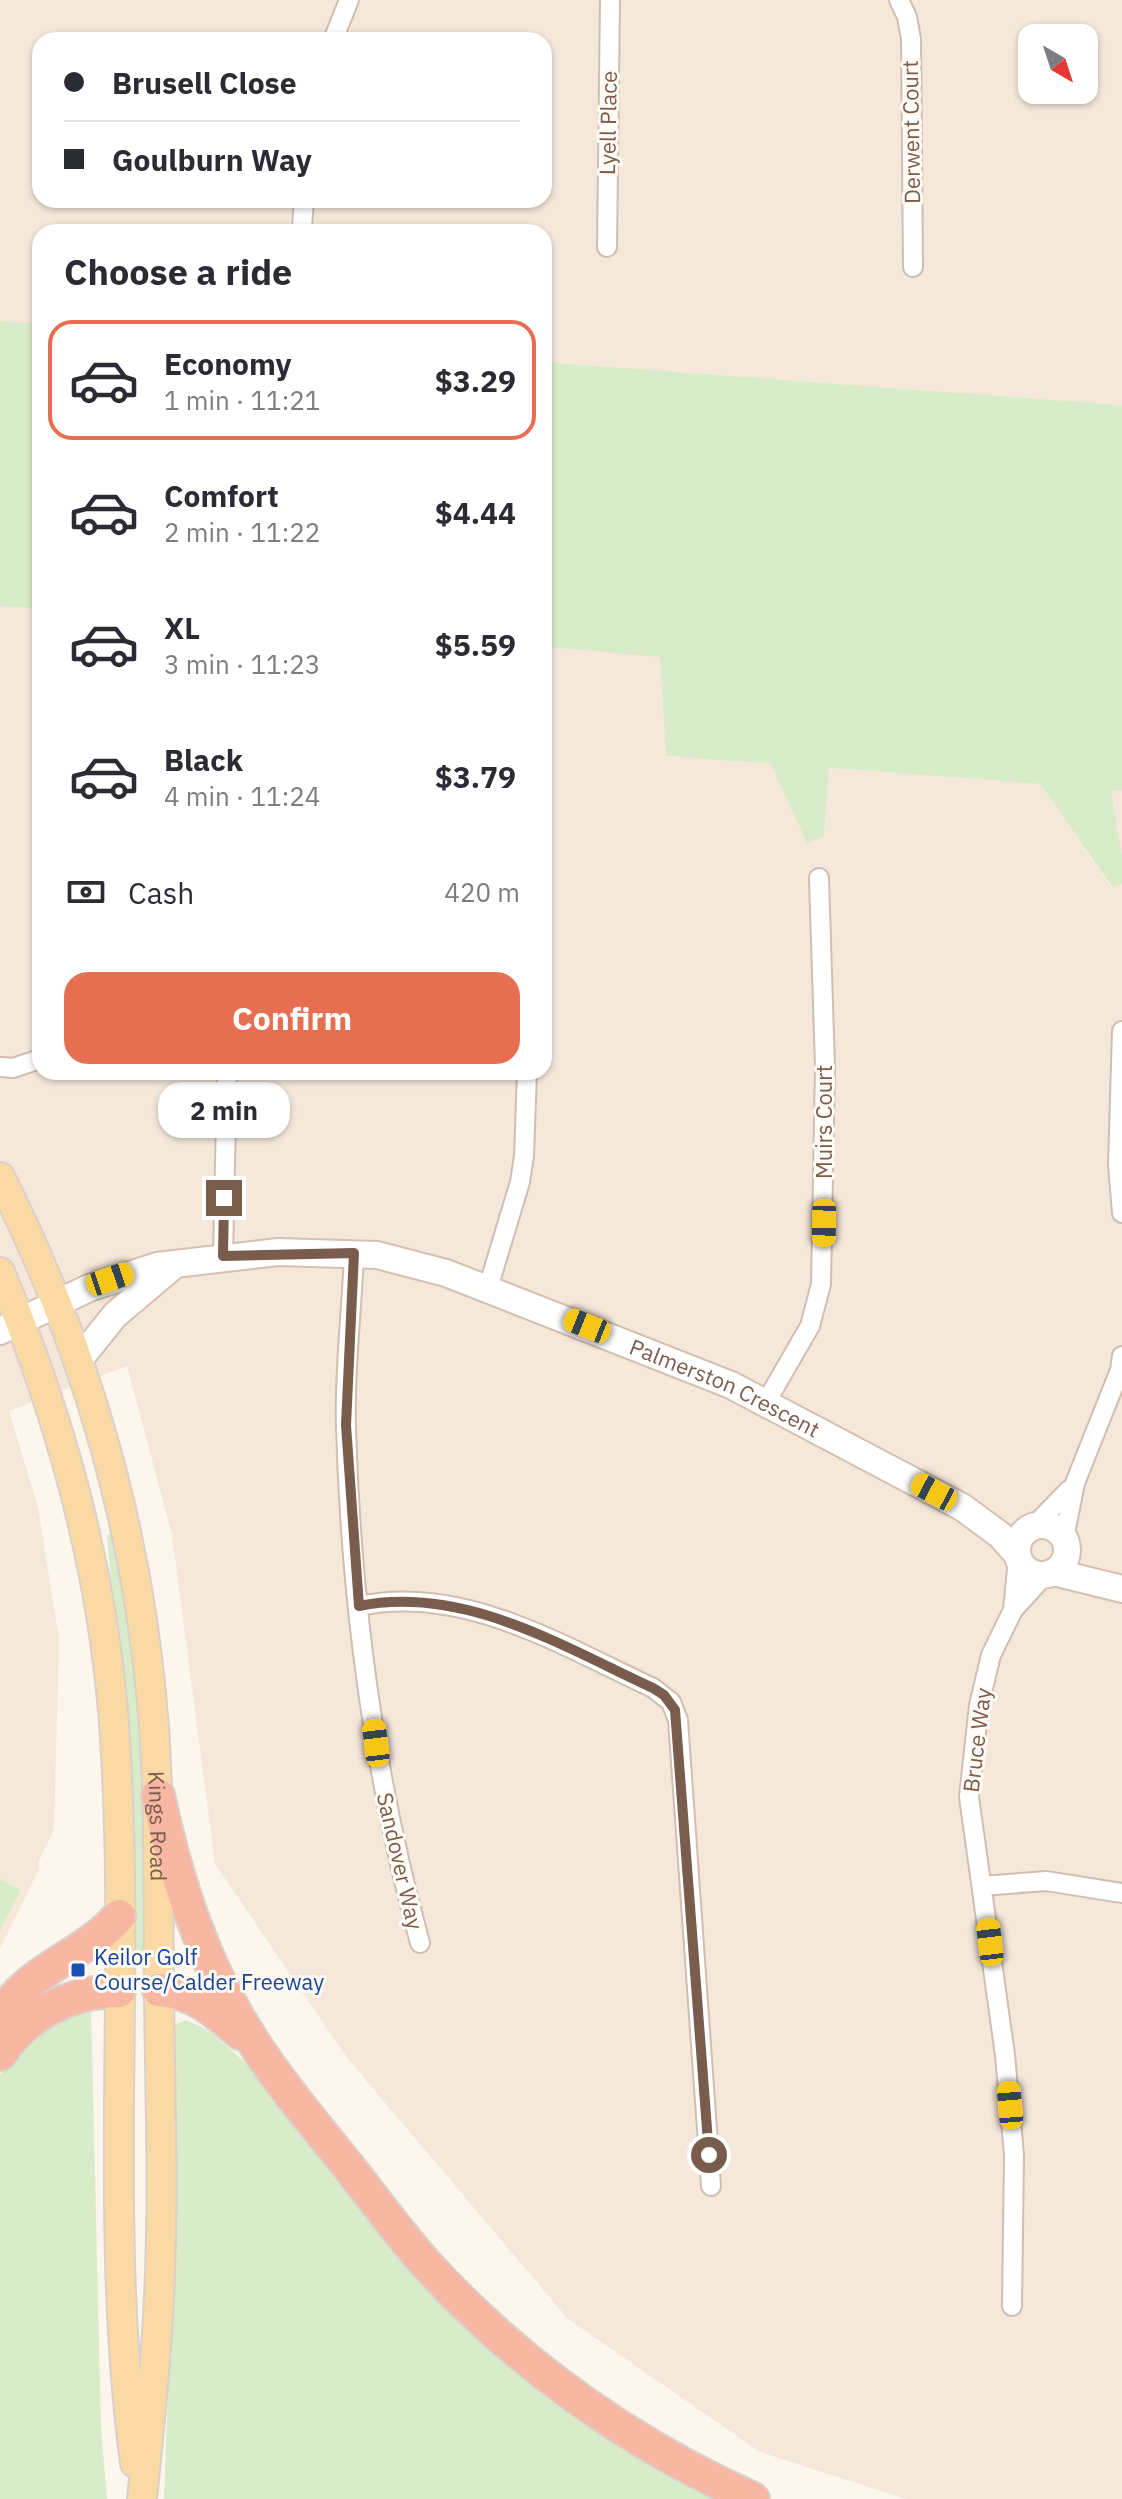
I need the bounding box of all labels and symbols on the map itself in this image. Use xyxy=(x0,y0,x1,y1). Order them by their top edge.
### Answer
north arrow xyxy=(1018,24,1098,104)
street label: Derwent Court xyxy=(895,60,926,204)
street label: Lyell Place xyxy=(592,71,623,175)
street label: Muirs Court xyxy=(809,1065,838,1179)
callout: 2 min xyxy=(158,1082,290,1138)
route end xyxy=(206,1180,242,1216)
car xyxy=(812,1199,836,1247)
car xyxy=(83,1260,137,1298)
car xyxy=(560,1306,614,1346)
street label: Palmerston Crescent xyxy=(626,1332,825,1443)
car xyxy=(907,1470,961,1514)
street label: Bruce Way xyxy=(956,1686,997,1794)
car xyxy=(361,1718,391,1768)
street label: Kings Road xyxy=(142,1770,174,1881)
street label: Sandover Way xyxy=(371,1789,430,1932)
car xyxy=(975,1917,1005,1967)
place label: Keilor Golf Course/Calder Freeway xyxy=(94,1942,324,1996)
marker: Keilor Golf Course/Calder Freeway xyxy=(69,1961,87,1979)
car xyxy=(996,2080,1024,2130)
route start xyxy=(691,2137,727,2173)

